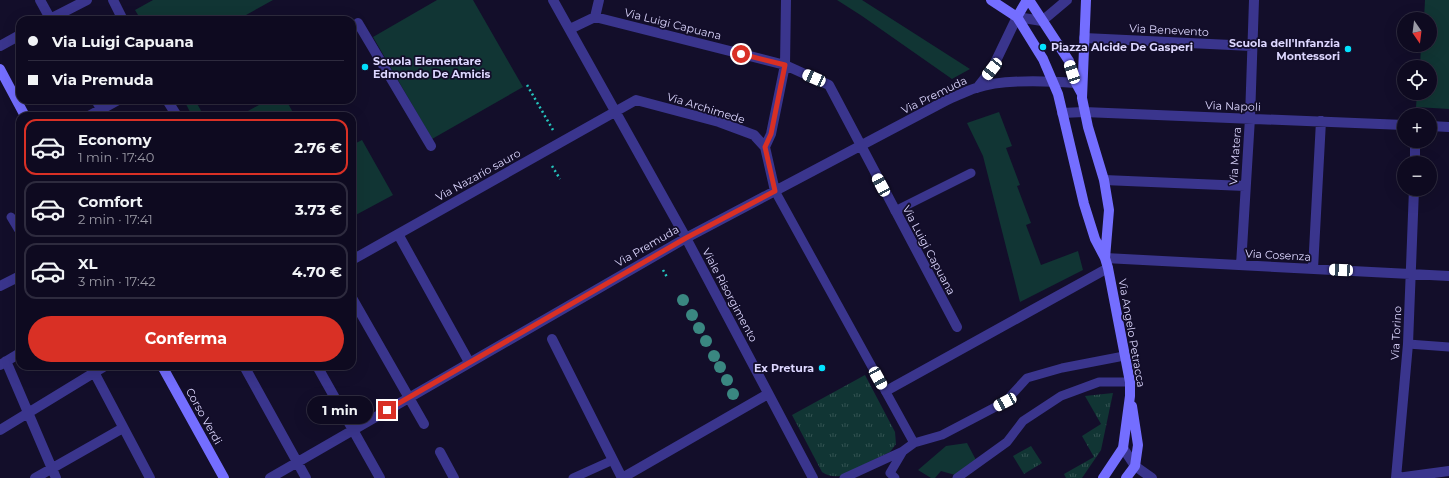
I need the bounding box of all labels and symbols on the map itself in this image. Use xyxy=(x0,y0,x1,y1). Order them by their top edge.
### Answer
street label: Via Luigi Capuana xyxy=(623,5,723,43)
north arrow xyxy=(1397,12,1437,52)
street label: Via Benevento xyxy=(1129,21,1209,39)
place label: Scuola dell'Infanzia Montessori xyxy=(1229,36,1340,63)
place label: Piazza Alcide De Gasperi xyxy=(1051,40,1193,54)
marker: Piazza Alcide De Gasperi xyxy=(1038,42,1048,52)
marker: Scuola dell'Infanzia Montessori xyxy=(1343,44,1353,54)
route start xyxy=(732,45,750,63)
place label: Scuola Elementare Edmondo De Amicis xyxy=(373,54,491,81)
car xyxy=(980,56,1004,82)
car xyxy=(1063,59,1081,85)
marker: Scuola Elementare Edmondo De Amicis xyxy=(360,62,370,72)
car xyxy=(801,68,827,88)
street label: Via Premuda xyxy=(899,73,969,117)
street label: Via Archimede xyxy=(665,89,747,127)
street label: Via Napoli xyxy=(1205,98,1261,114)
street label: Via Matera xyxy=(1226,126,1244,186)
street label: Via Nazario sauro xyxy=(433,146,523,204)
car xyxy=(870,172,892,198)
street label: Via Luigi Capuana xyxy=(899,203,959,297)
street label: Via Premuda xyxy=(613,222,681,270)
street label: Viale Risorgimento xyxy=(699,246,761,344)
street label: Via Cosenza xyxy=(1245,246,1311,264)
car xyxy=(1329,263,1353,277)
street label: Via Angelo Petracca xyxy=(1116,278,1148,388)
street label: Via Torino xyxy=(1388,306,1404,360)
place label: Ex Pretura xyxy=(754,361,814,375)
marker: Ex Pretura xyxy=(817,363,827,373)
car xyxy=(867,365,889,391)
street label: Corso Verdi xyxy=(183,385,225,447)
car xyxy=(992,391,1018,413)
callout: 1 min xyxy=(307,396,373,424)
route end xyxy=(378,401,396,419)

